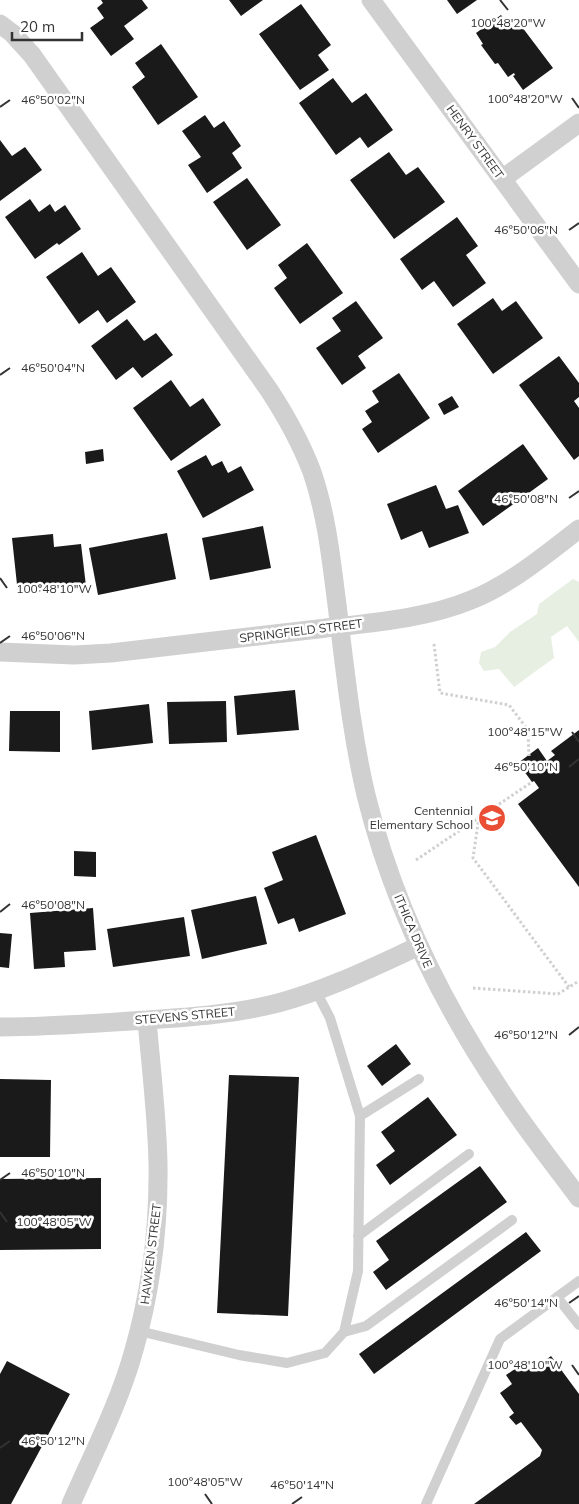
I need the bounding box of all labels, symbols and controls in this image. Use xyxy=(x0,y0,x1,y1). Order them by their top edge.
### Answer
scale bar xyxy=(12,10,82,42)
text: 100°48'20"W xyxy=(470,15,546,30)
text: 20 m xyxy=(20,17,55,36)
text: 100°48'20"W xyxy=(487,91,563,106)
text: 46°50'02"N xyxy=(21,92,85,107)
street label: HENRY STREET xyxy=(443,102,508,182)
text: 46°50'06"N xyxy=(494,222,558,237)
text: 46°50'04"N xyxy=(21,360,85,375)
text: 46°50'08"N xyxy=(494,491,558,506)
text: 100°48'10"W xyxy=(16,581,92,596)
street label: SPRINGFIELD STREET xyxy=(238,615,364,646)
text: 46°50'06"N xyxy=(21,628,85,643)
text: 100°48'15"W xyxy=(487,724,563,739)
text: 46°50'10"N xyxy=(494,759,558,774)
place label: Centennial Elementary School xyxy=(370,803,473,832)
school or university icon: Centennial Elementary School xyxy=(477,803,507,833)
street label: ITHICA DRIVE xyxy=(391,892,436,970)
text: 46°50'08"N xyxy=(21,897,85,912)
street label: STEVENS STREET xyxy=(134,1004,236,1027)
text: 46°50'12"N xyxy=(494,1027,558,1042)
text: 46°50'10"N xyxy=(21,1165,85,1180)
street label: HAWKEN STREET xyxy=(137,1202,164,1305)
text: 100°48'05"W xyxy=(16,1214,92,1229)
text: 46°50'14"N xyxy=(494,1295,558,1310)
text: 100°48'10"W xyxy=(487,1357,563,1372)
text: 46°50'12"N xyxy=(21,1433,85,1448)
text: 100°48'05"W xyxy=(167,1474,243,1489)
text: 46°50'14"N xyxy=(270,1477,334,1492)

